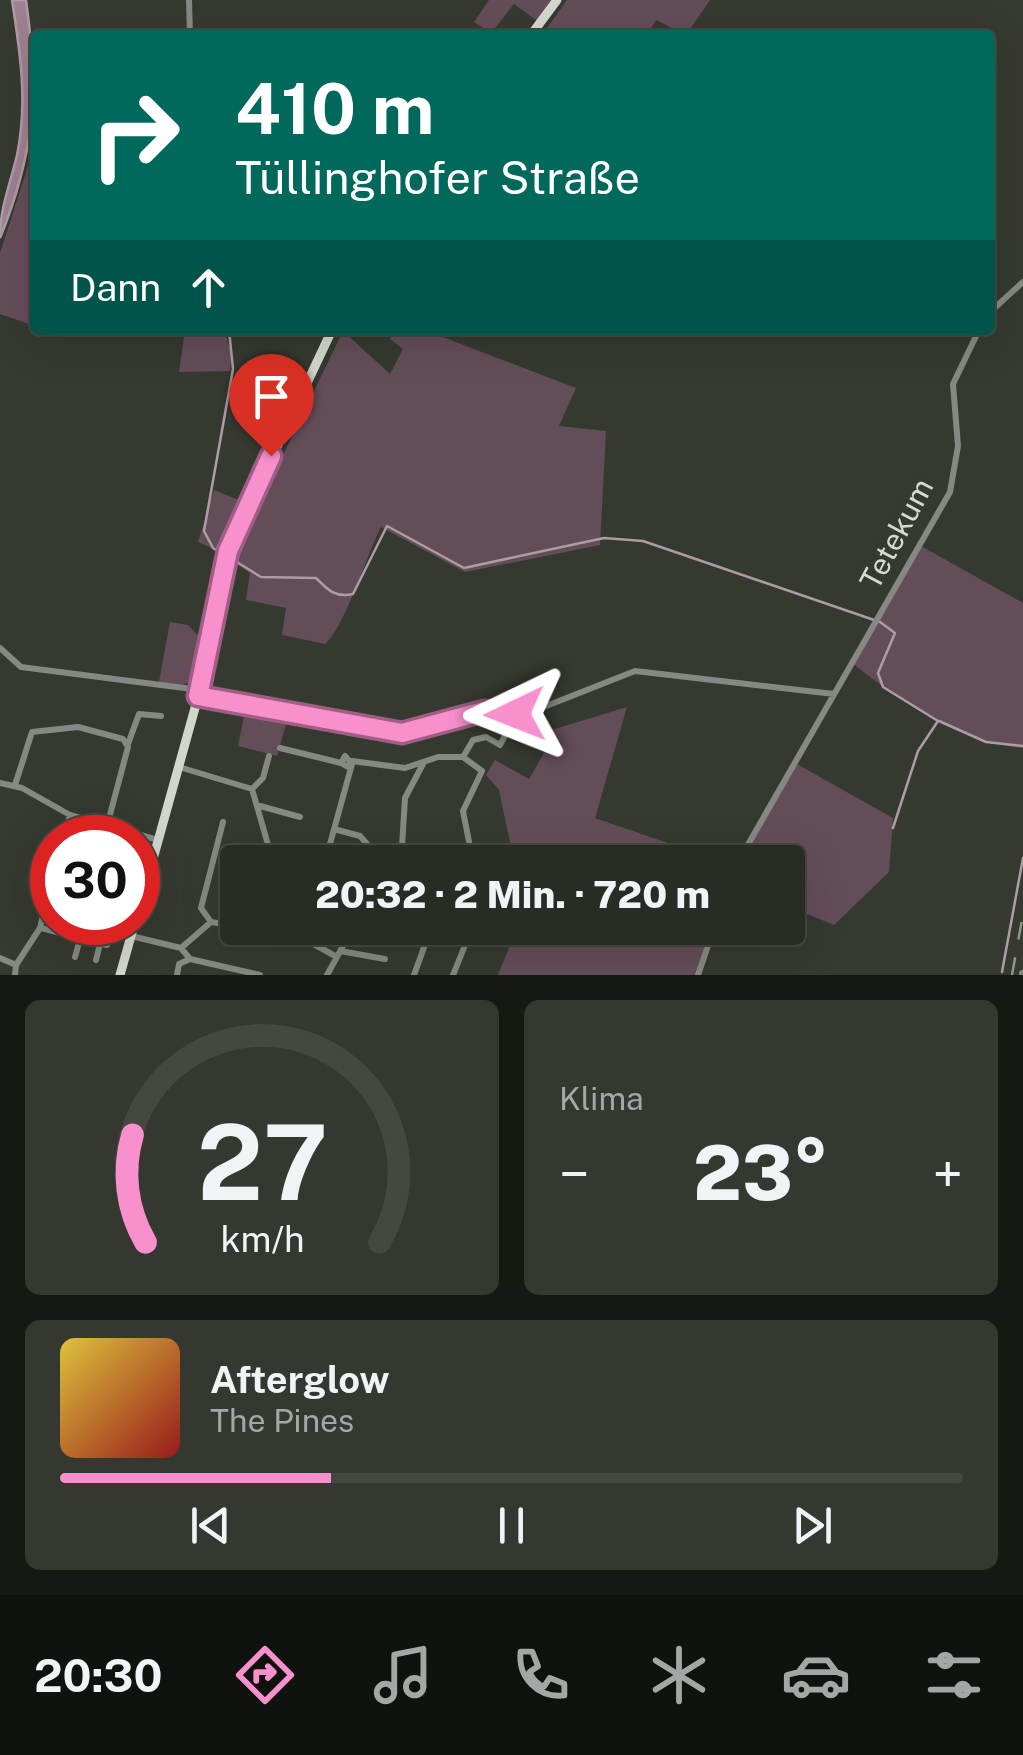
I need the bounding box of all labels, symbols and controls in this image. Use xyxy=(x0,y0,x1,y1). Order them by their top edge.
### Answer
text: 410 m xyxy=(235,67,434,150)
icon: right xyxy=(70,70,200,200)
text: Tüllinghofer Straße xyxy=(235,151,640,204)
icon: ahead xyxy=(181,260,236,315)
text: Dann xyxy=(70,265,161,310)
pin xyxy=(229,354,314,457)
icon: arrive xyxy=(244,369,299,424)
street label: Tetekum xyxy=(852,472,940,595)
position arrow xyxy=(463,662,567,766)
speed limit sign: 30 xyxy=(30,815,160,945)
text: 20:32 · 2 Min. · 720 m xyxy=(315,872,710,917)
text: Klima xyxy=(559,1080,644,1117)
text: 27 xyxy=(196,1101,328,1223)
text: 23° xyxy=(693,1129,829,1217)
text: − xyxy=(559,1142,590,1206)
text: + xyxy=(933,1142,963,1206)
text: km/h xyxy=(220,1218,304,1260)
text: Afterglow xyxy=(210,1357,390,1402)
text: The Pines xyxy=(210,1402,354,1439)
icon: previous xyxy=(183,1498,238,1553)
icon: pause xyxy=(484,1498,539,1553)
icon: next xyxy=(785,1498,840,1553)
icon: directions xyxy=(230,1640,300,1710)
icon: music xyxy=(368,1640,438,1710)
icon: phone xyxy=(506,1640,576,1710)
icon: climate xyxy=(644,1640,714,1710)
icon: car xyxy=(781,1640,851,1710)
icon: filters xyxy=(919,1640,989,1710)
text: 20:30 xyxy=(34,1649,162,1702)

